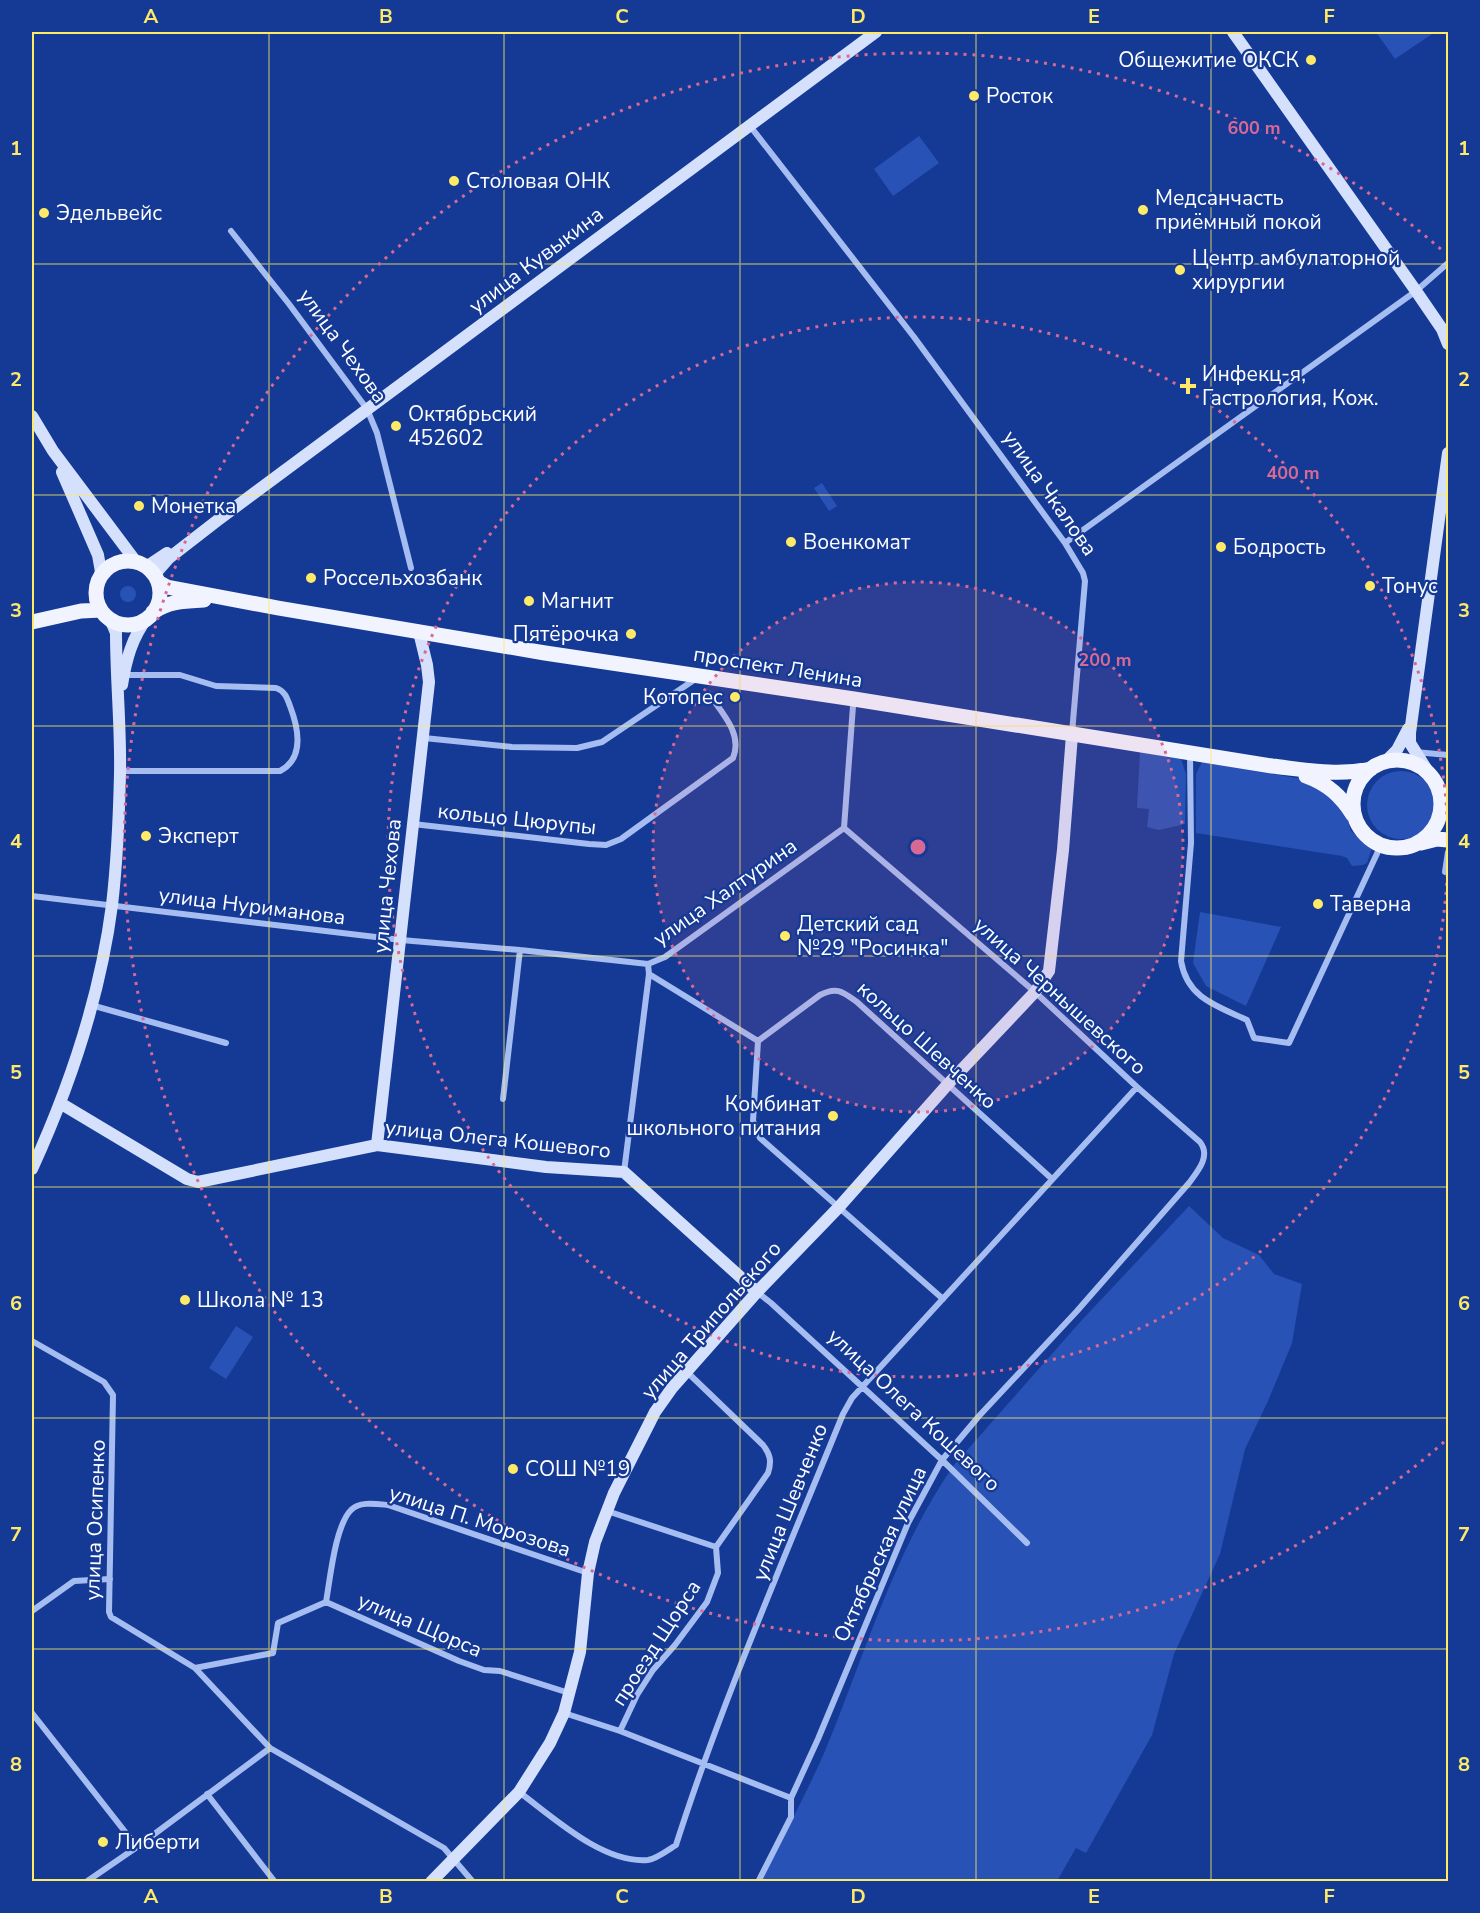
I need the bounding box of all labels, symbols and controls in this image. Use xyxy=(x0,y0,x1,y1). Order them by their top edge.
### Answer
text: A xyxy=(144,3,159,30)
text: B xyxy=(379,3,393,30)
text: C xyxy=(615,3,629,30)
text: D xyxy=(850,3,866,30)
text: E xyxy=(1088,3,1100,30)
text: F xyxy=(1323,3,1335,30)
place label: Общежитие ОКСК xyxy=(1118,46,1300,74)
marker: Общежитие ОКСК xyxy=(1304,53,1318,67)
place label: Росток xyxy=(986,82,1054,110)
marker: Росток xyxy=(967,89,981,103)
text: 600 m xyxy=(1227,116,1281,140)
text: 1 xyxy=(10,135,22,162)
text: 1 xyxy=(1458,135,1470,162)
place label: Столовая ОНК xyxy=(466,167,611,195)
marker: Столовая ОНК xyxy=(447,174,461,188)
place label: Медсанчасть приёмный покой xyxy=(1155,184,1322,236)
place label: Эдельвейс xyxy=(56,199,162,227)
street label: улица Кувыкина xyxy=(463,200,609,320)
marker: Медсанчасть приёмный покой xyxy=(1136,203,1150,217)
marker: Эдельвейс xyxy=(37,206,51,220)
place label: Центр амбулаторной хирургии xyxy=(1192,244,1400,296)
marker: Центр амбулаторной хирургии xyxy=(1173,263,1187,277)
street label: улица Чехова xyxy=(292,283,394,409)
place label: Инфекц-я, Гастрология, Кож. xyxy=(1202,360,1379,412)
text: 2 xyxy=(10,366,22,393)
text: 2 xyxy=(1458,366,1470,393)
marker: Инфекц-я, Гастрология, Кож. xyxy=(1179,377,1197,395)
place label: Октябрьский 452602 xyxy=(408,400,537,452)
marker: Октябрьский 452602 xyxy=(389,419,403,433)
street label: улица Чкалова xyxy=(996,425,1104,561)
text: 400 m xyxy=(1266,461,1320,485)
place label: Монетка xyxy=(151,492,236,520)
marker: Монетка xyxy=(132,499,146,513)
place label: Военкомат xyxy=(803,528,911,556)
place label: Бодрость xyxy=(1233,533,1326,561)
marker: Военкомат xyxy=(784,535,798,549)
marker: Бодрость xyxy=(1214,540,1228,554)
place label: Россельхозбанк xyxy=(323,564,483,592)
marker: Россельхозбанк xyxy=(304,571,318,585)
place label: Тонус xyxy=(1382,572,1438,600)
marker: Тонус xyxy=(1363,579,1377,593)
place label: Магнит xyxy=(541,587,614,615)
marker: Магнит xyxy=(522,594,536,608)
text: 3 xyxy=(10,597,22,624)
text: 3 xyxy=(1458,597,1470,624)
place label: Пятёрочка xyxy=(513,620,619,648)
marker: Пятёрочка xyxy=(624,627,638,641)
street label: проспект Ленина xyxy=(691,640,865,694)
text: 200 m xyxy=(1078,648,1132,672)
place label: Котопес xyxy=(643,683,723,711)
marker: Котопес xyxy=(728,690,742,704)
street label: кольцо Цюрупы xyxy=(436,797,598,841)
street label: улица Чехова xyxy=(366,817,408,955)
place label: Эксперт xyxy=(158,822,239,850)
text: 4 xyxy=(10,828,22,855)
text: 4 xyxy=(1458,828,1470,855)
marker: Эксперт xyxy=(139,829,153,843)
street label: улица Халтурина xyxy=(647,832,803,952)
centre of rings xyxy=(908,837,928,857)
street label: улица Нуриманова xyxy=(157,881,347,931)
place label: Таверна xyxy=(1330,890,1411,918)
marker: Таверна xyxy=(1311,897,1325,911)
place label: Детский сад №29 "Росинка" xyxy=(797,910,948,962)
street label: улица Чернышевского xyxy=(968,911,1152,1081)
marker: Детский сад №29 "Росинка" xyxy=(778,929,792,943)
street label: кольцо Шевченко xyxy=(851,975,1003,1115)
text: 5 xyxy=(10,1059,22,1086)
text: 5 xyxy=(1458,1059,1470,1086)
place label: Комбинат школьного питания xyxy=(626,1090,822,1142)
marker: Комбинат школьного питания xyxy=(826,1109,840,1123)
street label: улица Олега Кошевого xyxy=(384,1113,612,1165)
street label: улица Трипольского xyxy=(635,1235,787,1405)
place label: Школа № 13 xyxy=(197,1286,324,1314)
text: 6 xyxy=(10,1290,22,1317)
text: 6 xyxy=(1458,1290,1470,1317)
marker: Школа № 13 xyxy=(178,1293,192,1307)
street label: улица Олега Кошевого xyxy=(821,1322,1007,1498)
street label: улица Шевченко xyxy=(746,1419,834,1585)
street label: улица Осипенко xyxy=(78,1439,112,1601)
place label: СОШ №19 xyxy=(525,1455,630,1483)
marker: СОШ №19 xyxy=(506,1462,520,1476)
street label: Октябрьская улица xyxy=(827,1462,933,1646)
street label: улица П. Морозова xyxy=(386,1478,574,1564)
text: 7 xyxy=(10,1521,22,1548)
text: 7 xyxy=(1458,1521,1470,1548)
street label: проезд Щорса xyxy=(605,1575,707,1711)
street label: улица Щорса xyxy=(354,1586,486,1664)
text: 8 xyxy=(10,1751,22,1778)
text: 8 xyxy=(1458,1751,1470,1778)
place label: Либерти xyxy=(115,1828,200,1856)
marker: Либерти xyxy=(96,1835,110,1849)
text: A xyxy=(144,1883,159,1910)
text: B xyxy=(379,1883,393,1910)
text: C xyxy=(615,1883,629,1910)
text: D xyxy=(850,1883,866,1910)
text: E xyxy=(1088,1883,1100,1910)
text: F xyxy=(1323,1883,1335,1910)

